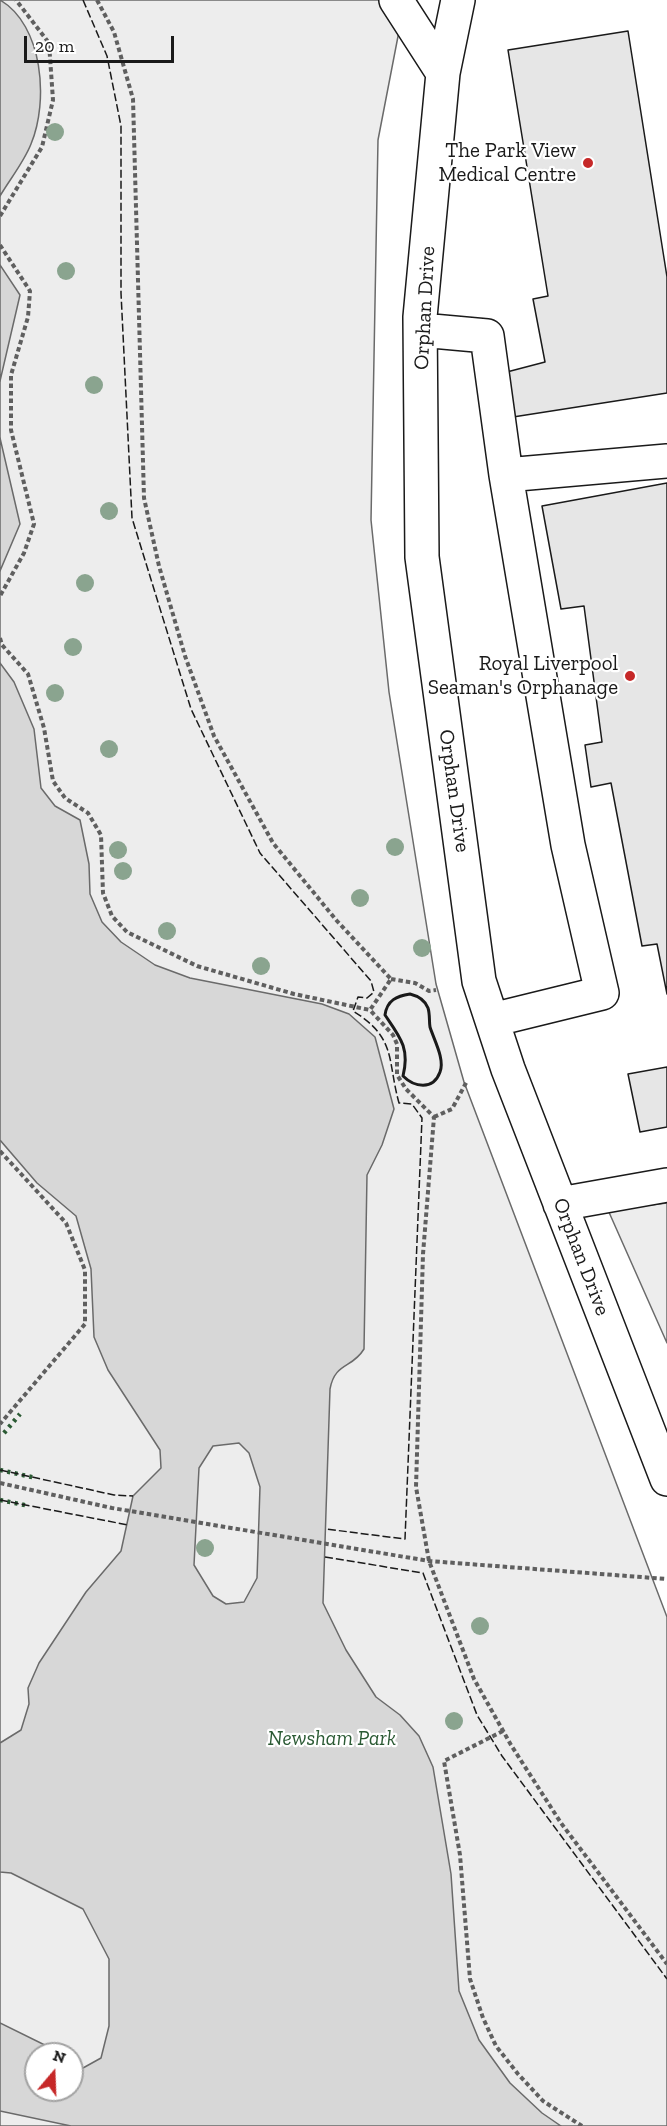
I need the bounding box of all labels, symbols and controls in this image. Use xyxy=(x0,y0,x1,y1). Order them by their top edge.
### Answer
scale bar xyxy=(27,24,177,62)
text: 20 m xyxy=(35,35,74,57)
place label: The Park View Medical Centre xyxy=(439,138,576,188)
marker: The Park View Medical Centre xyxy=(581,156,595,170)
street label: Orphan Drive xyxy=(409,246,441,370)
place label: Royal Liverpool Seaman's Orphanage xyxy=(428,651,618,701)
marker: Royal Liverpool Seaman's Orphanage xyxy=(623,669,637,683)
street label: Orphan Drive xyxy=(433,728,475,854)
street label: Orphan Drive xyxy=(547,1195,615,1319)
park label: Newsham Park xyxy=(268,1726,396,1752)
north arrow xyxy=(24,2042,84,2102)
text: N xyxy=(51,2045,68,2067)

